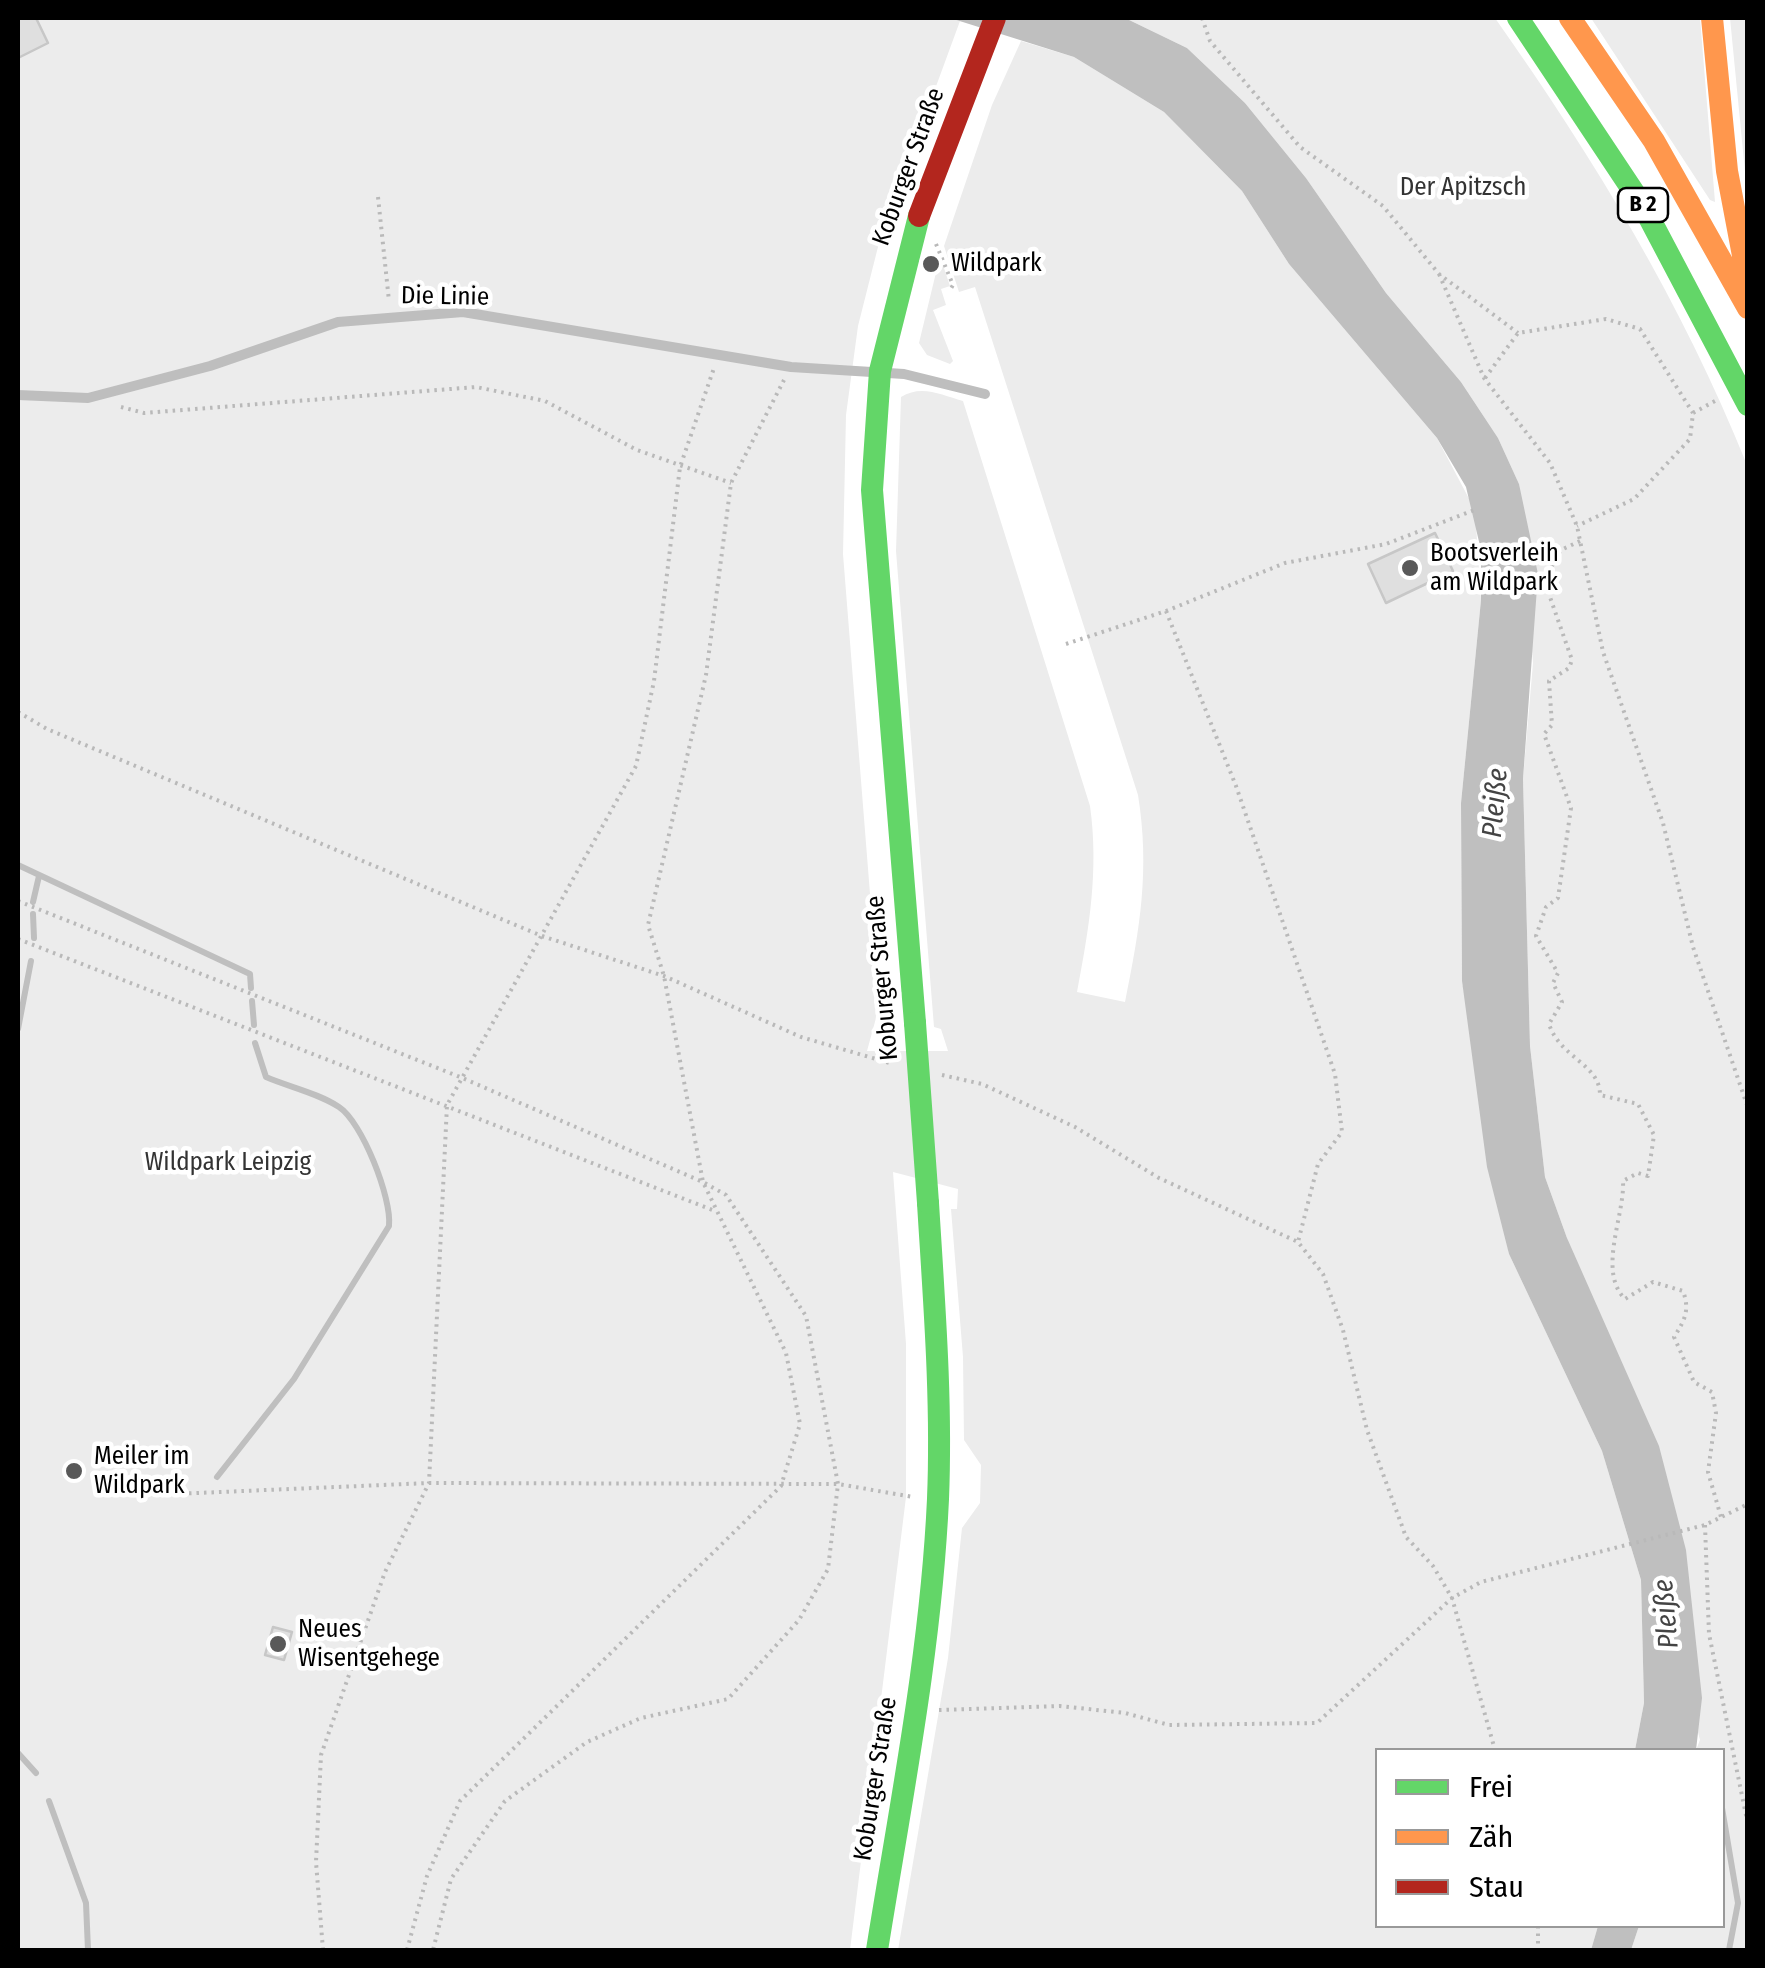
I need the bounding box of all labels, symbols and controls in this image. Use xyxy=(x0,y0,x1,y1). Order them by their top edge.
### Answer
street label: Koburger Straße xyxy=(867,84,951,250)
park label: Der Apitzsch xyxy=(1400,173,1526,203)
road number: B 2 xyxy=(1618,188,1668,222)
place label: Wildpark xyxy=(951,249,1042,279)
marker: Wildpark xyxy=(920,253,942,275)
street label: Die Linie xyxy=(401,281,489,313)
place label: Bootsverleih am Wildpark xyxy=(1430,539,1559,598)
marker: Bootsverleih am Wildpark xyxy=(1399,557,1421,579)
water label: Pleiße xyxy=(1476,767,1516,839)
street label: Koburger Straße xyxy=(861,894,905,1062)
park label: Wildpark Leipzig xyxy=(145,1148,311,1178)
place label: Meiler im Wildpark xyxy=(94,1442,189,1501)
marker: Meiler im Wildpark xyxy=(63,1460,85,1482)
water label: Pleiße xyxy=(1647,1578,1687,1650)
place label: Neues Wisentgehege xyxy=(298,1615,440,1674)
marker: Neues Wisentgehege xyxy=(267,1633,289,1655)
street label: Koburger Straße xyxy=(848,1695,904,1863)
legend xyxy=(1375,1748,1725,1928)
text: Frei xyxy=(1469,1769,1513,1805)
text: Zäh xyxy=(1469,1819,1513,1855)
text: Stau xyxy=(1469,1869,1524,1905)

